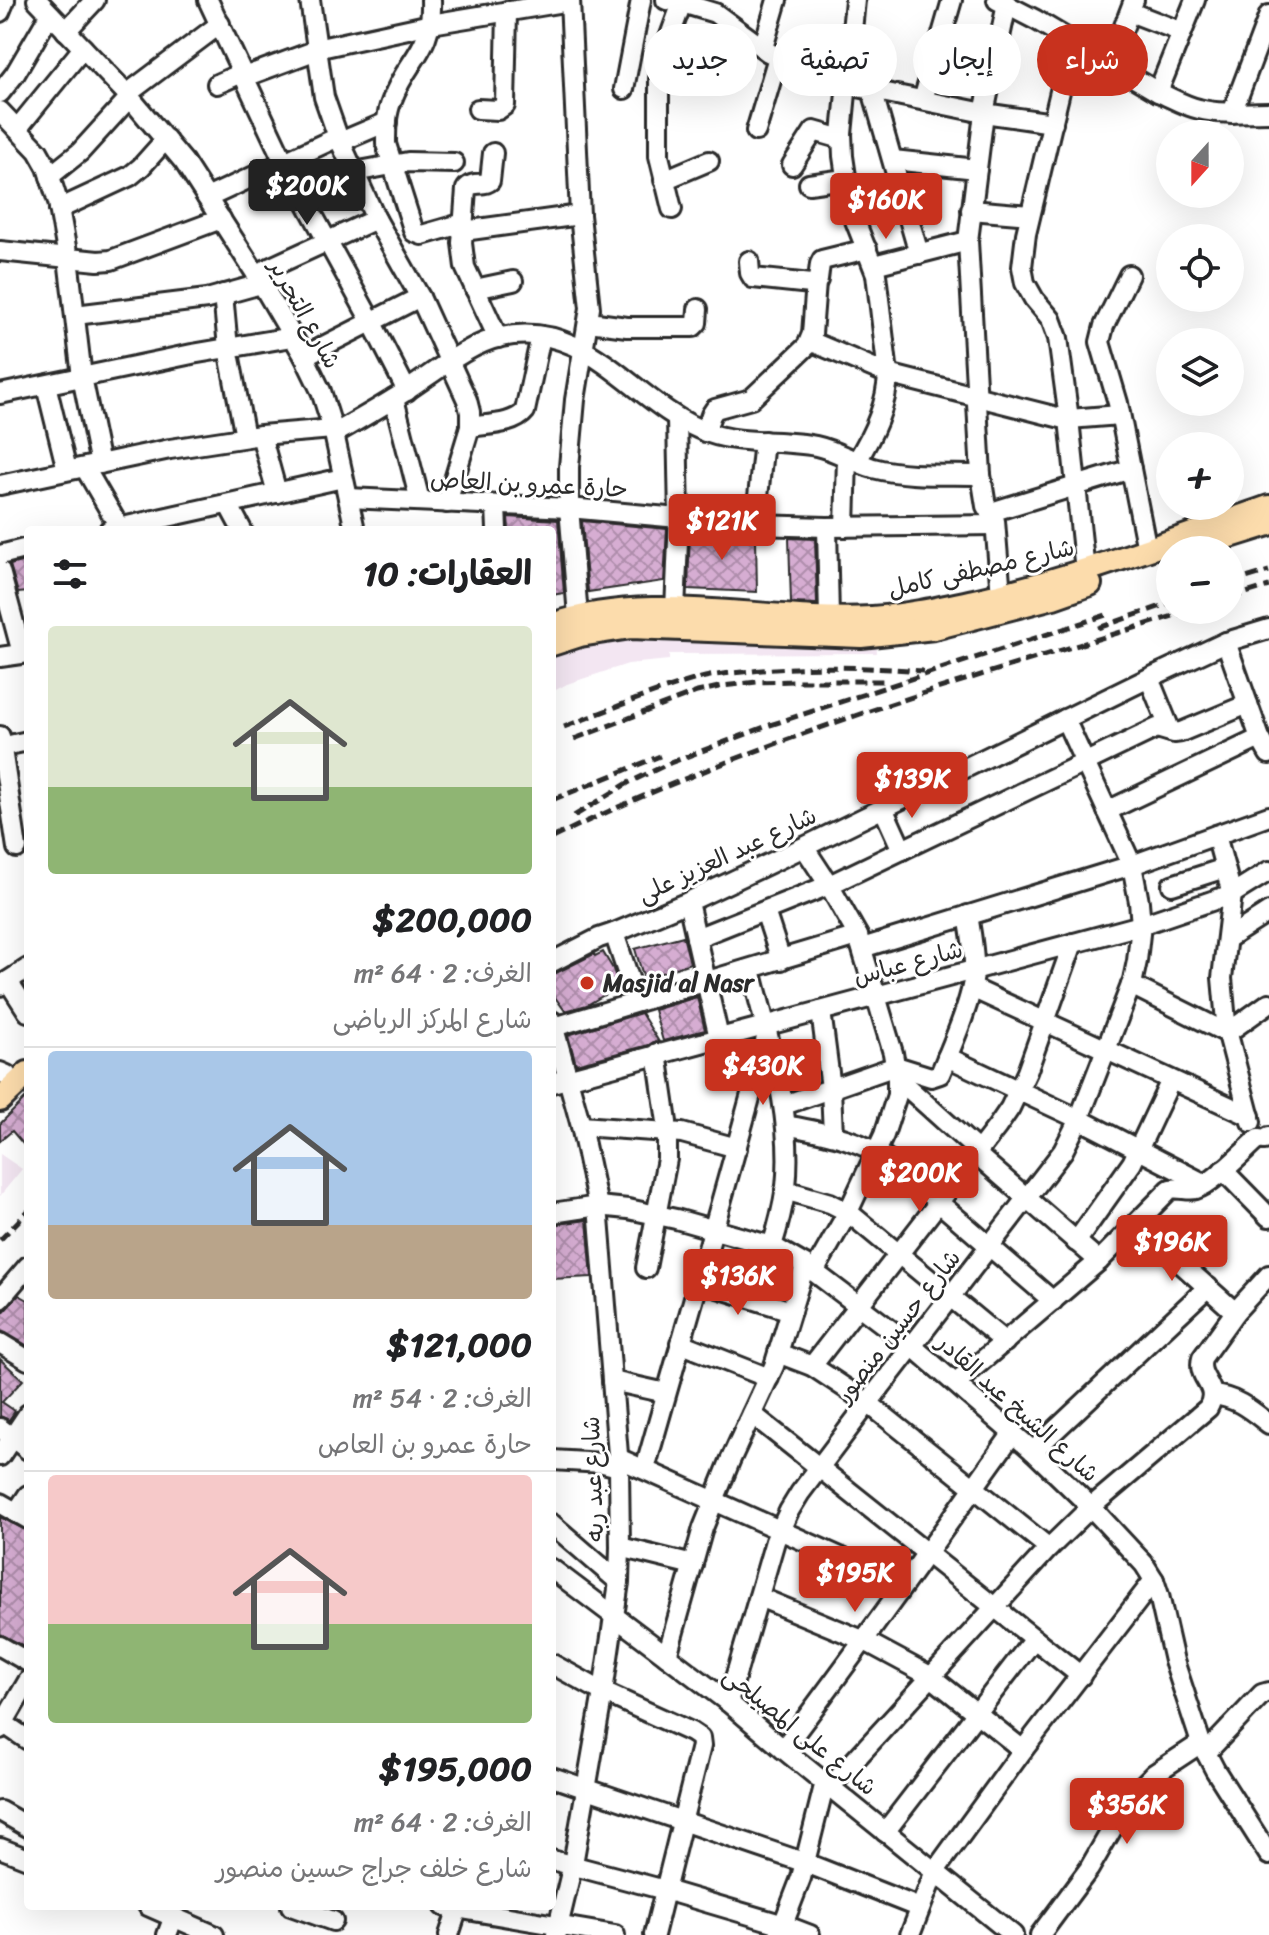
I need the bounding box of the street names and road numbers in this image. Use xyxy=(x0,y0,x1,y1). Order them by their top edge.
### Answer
street label: شارع التحرير xyxy=(256,249,353,377)
street label: حارة عمرو بن العاص xyxy=(429,458,629,510)
street label: شارع مصطفى كامل xyxy=(884,526,1078,610)
street label: شارع عبد العزيز على xyxy=(630,795,824,915)
street label: شارع عباس xyxy=(848,928,968,998)
street label: شارع حسين منصور xyxy=(823,1240,972,1414)
street label: شارع الشيخ عبد القادر xyxy=(925,1322,1109,1493)
street label: شارع عبد ربه xyxy=(570,1415,616,1543)
street label: شارع على المصيلحى xyxy=(713,1655,887,1807)

